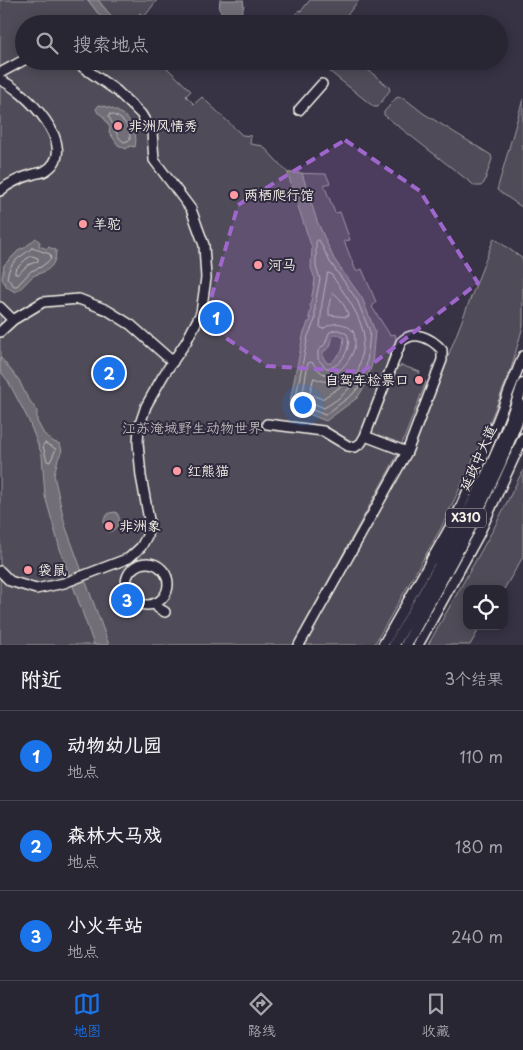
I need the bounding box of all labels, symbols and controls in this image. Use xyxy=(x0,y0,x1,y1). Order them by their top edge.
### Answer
search box xyxy=(15,15,508,70)
icon: search xyxy=(33,29,61,57)
text: 搜索地点 xyxy=(73,29,149,57)
place label: 非洲风情秀 xyxy=(128,115,198,136)
marker: 非洲风情秀 xyxy=(112,120,124,132)
place label: 两栖爬行馆 xyxy=(244,184,314,205)
marker: 两栖爬行馆 xyxy=(228,189,240,201)
place label: 羊驼 xyxy=(93,213,121,234)
marker: 羊驼 xyxy=(77,218,89,230)
place label: 河马 xyxy=(268,254,296,275)
marker: 河马 xyxy=(252,259,264,271)
pin: 1 xyxy=(200,299,232,337)
pin: 2 xyxy=(93,354,125,392)
place label: 自驾车检票口 xyxy=(325,369,409,390)
marker: 自驾车检票口 xyxy=(413,374,425,386)
your location xyxy=(290,392,316,418)
park label: 江苏淹城野生动物世界 xyxy=(122,417,262,438)
street label: 延政中大道 xyxy=(454,422,501,494)
place label: 红熊猫 xyxy=(187,460,229,481)
marker: 红熊猫 xyxy=(171,465,183,477)
road number: X310 xyxy=(446,508,486,528)
place label: 非洲象 xyxy=(119,515,161,536)
marker: 非洲象 xyxy=(103,520,115,532)
place label: 袋鼠 xyxy=(38,559,67,580)
marker: 袋鼠 xyxy=(22,564,34,576)
pin: 3 xyxy=(111,581,143,619)
map controls xyxy=(463,585,508,630)
button: locate xyxy=(463,585,508,630)
text: 附近 xyxy=(20,662,62,694)
text: 3个结果 xyxy=(444,666,503,690)
text: 动物幼儿园 xyxy=(67,730,162,758)
text: 1 xyxy=(32,744,40,768)
text: 110 m xyxy=(460,744,503,768)
text: 地点 xyxy=(67,758,99,782)
text: 森林大马戏 xyxy=(67,820,162,848)
text: 2 xyxy=(30,834,42,858)
text: 180 m xyxy=(455,834,503,858)
text: 地点 xyxy=(67,848,99,872)
text: 小火车站 xyxy=(67,910,143,938)
text: 3 xyxy=(31,924,41,948)
text: 240 m xyxy=(451,924,503,948)
text: 地点 xyxy=(67,938,99,962)
tab: 地图 xyxy=(73,990,101,1041)
tab: 路线 xyxy=(247,990,275,1041)
tab: 收藏 xyxy=(422,990,450,1041)

